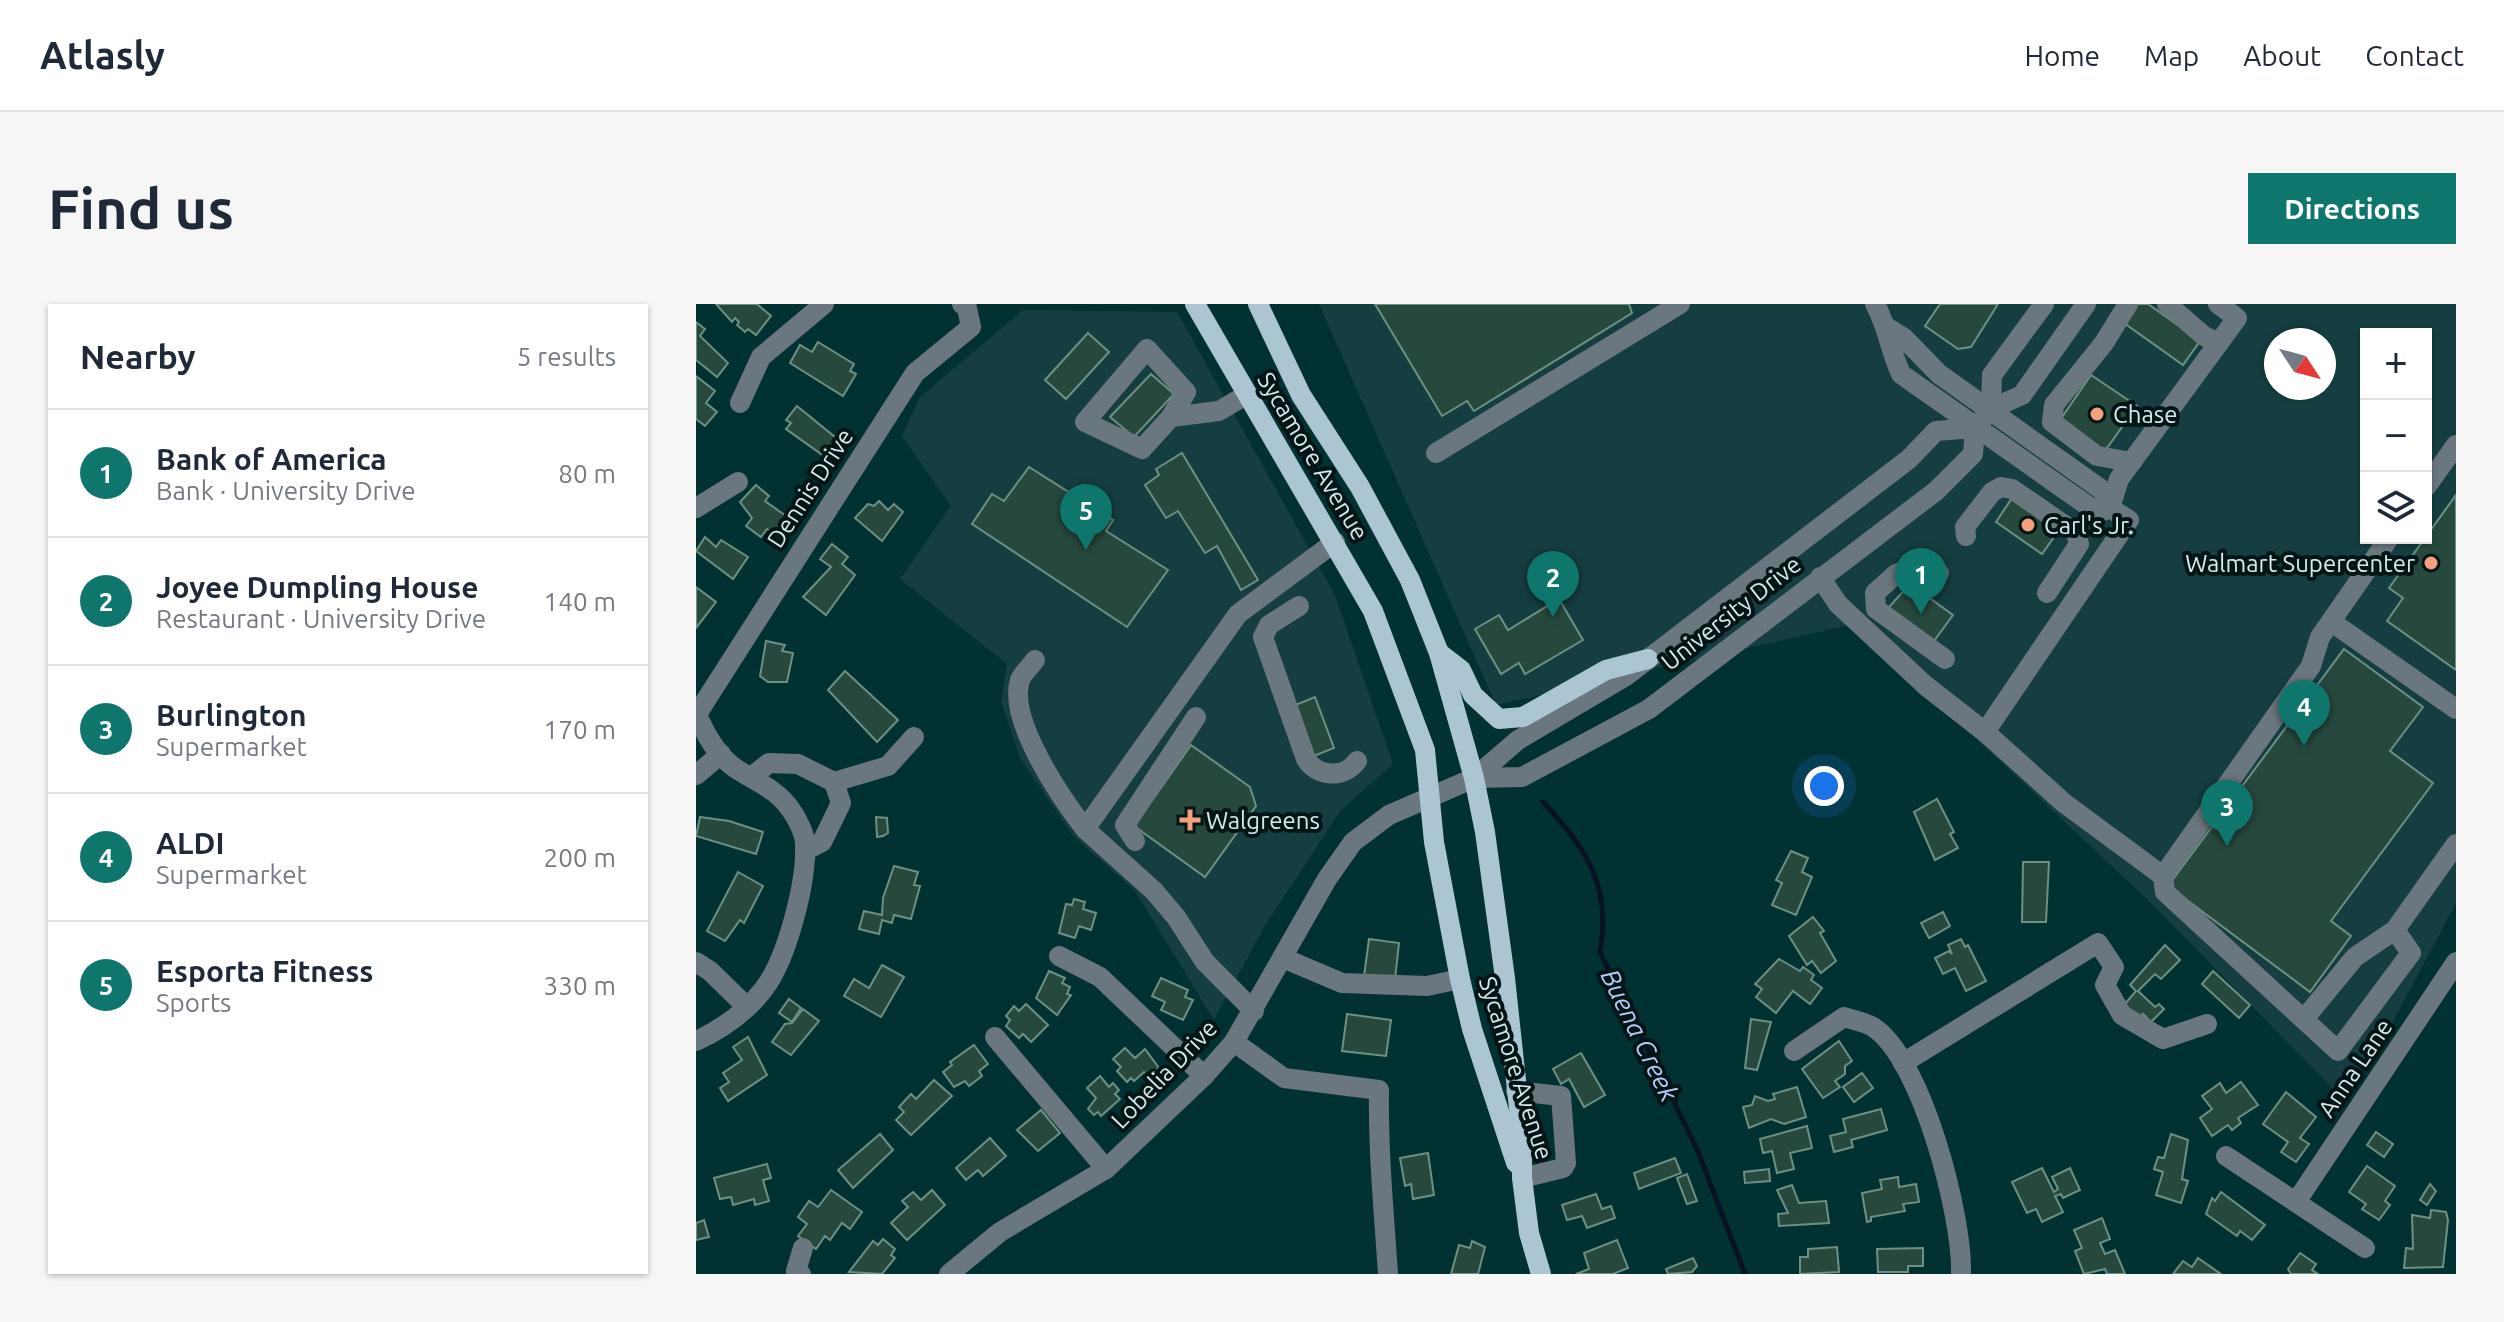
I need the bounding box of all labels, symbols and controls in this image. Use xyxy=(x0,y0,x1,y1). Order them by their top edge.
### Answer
text: Atlasly xyxy=(40,34,165,76)
text: Home xyxy=(2025,40,2100,71)
text: Map xyxy=(2144,40,2199,71)
text: About xyxy=(2243,40,2321,71)
text: Contact xyxy=(2365,40,2464,71)
button: Directions xyxy=(2248,173,2456,244)
text: Find us xyxy=(48,177,234,240)
north arrow xyxy=(2264,328,2336,400)
map controls xyxy=(2360,328,2432,544)
button: + xyxy=(2360,328,2432,400)
text: Nearby xyxy=(80,337,195,375)
text: 5 results xyxy=(517,342,616,371)
street label: Sycamore Avenue xyxy=(1252,367,1374,545)
button: − xyxy=(2360,400,2432,472)
place label: Chase xyxy=(2113,401,2177,428)
marker: Chase xyxy=(2088,405,2106,423)
street label: Dennis Drive xyxy=(762,424,858,552)
text: Bank of America xyxy=(156,442,387,476)
text: 1 xyxy=(99,459,113,488)
text: 80 m xyxy=(558,459,616,488)
button: layers xyxy=(2360,472,2432,544)
text: Bank · University Drive xyxy=(156,476,416,505)
pin: 5 xyxy=(1060,484,1112,550)
place label: Carl's Jr. xyxy=(2044,512,2134,539)
marker: Carl's Jr. xyxy=(2019,516,2037,534)
pin: 1 xyxy=(1895,548,1947,614)
street label: University Drive xyxy=(1656,550,1806,676)
place label: Walmart Supercenter xyxy=(2185,550,2415,577)
pin: 2 xyxy=(1527,551,1579,617)
marker: Walmart Supercenter xyxy=(2422,554,2440,572)
text: Joyee Dumpling House xyxy=(156,570,478,604)
text: 2 xyxy=(99,587,113,616)
text: 140 m xyxy=(544,587,616,616)
text: Restaurant · University Drive xyxy=(156,604,486,633)
pin: 4 xyxy=(2278,680,2330,746)
text: Burlington xyxy=(156,698,307,732)
text: 3 xyxy=(99,715,113,744)
text: 170 m xyxy=(544,715,616,744)
text: Supermarket xyxy=(156,732,307,761)
your location xyxy=(1804,766,1844,806)
pin: 3 xyxy=(2201,780,2253,846)
place label: Walgreens xyxy=(1206,807,1320,834)
marker: Walgreens xyxy=(1181,811,1199,829)
text: ALDI xyxy=(156,826,225,860)
text: 4 xyxy=(99,843,113,872)
text: 200 m xyxy=(544,843,616,872)
text: Supermarket xyxy=(156,860,307,889)
text: Esporta Fitness xyxy=(156,954,374,988)
water label: Buena Creek xyxy=(1596,964,1685,1106)
text: 5 xyxy=(99,971,113,1000)
text: 330 m xyxy=(544,971,616,1000)
street label: Sycamore Avenue xyxy=(1474,973,1558,1163)
text: Sports xyxy=(156,988,231,1017)
street label: Lobelia Drive xyxy=(1106,1014,1222,1134)
street label: Anna Lane xyxy=(2312,1014,2398,1122)

